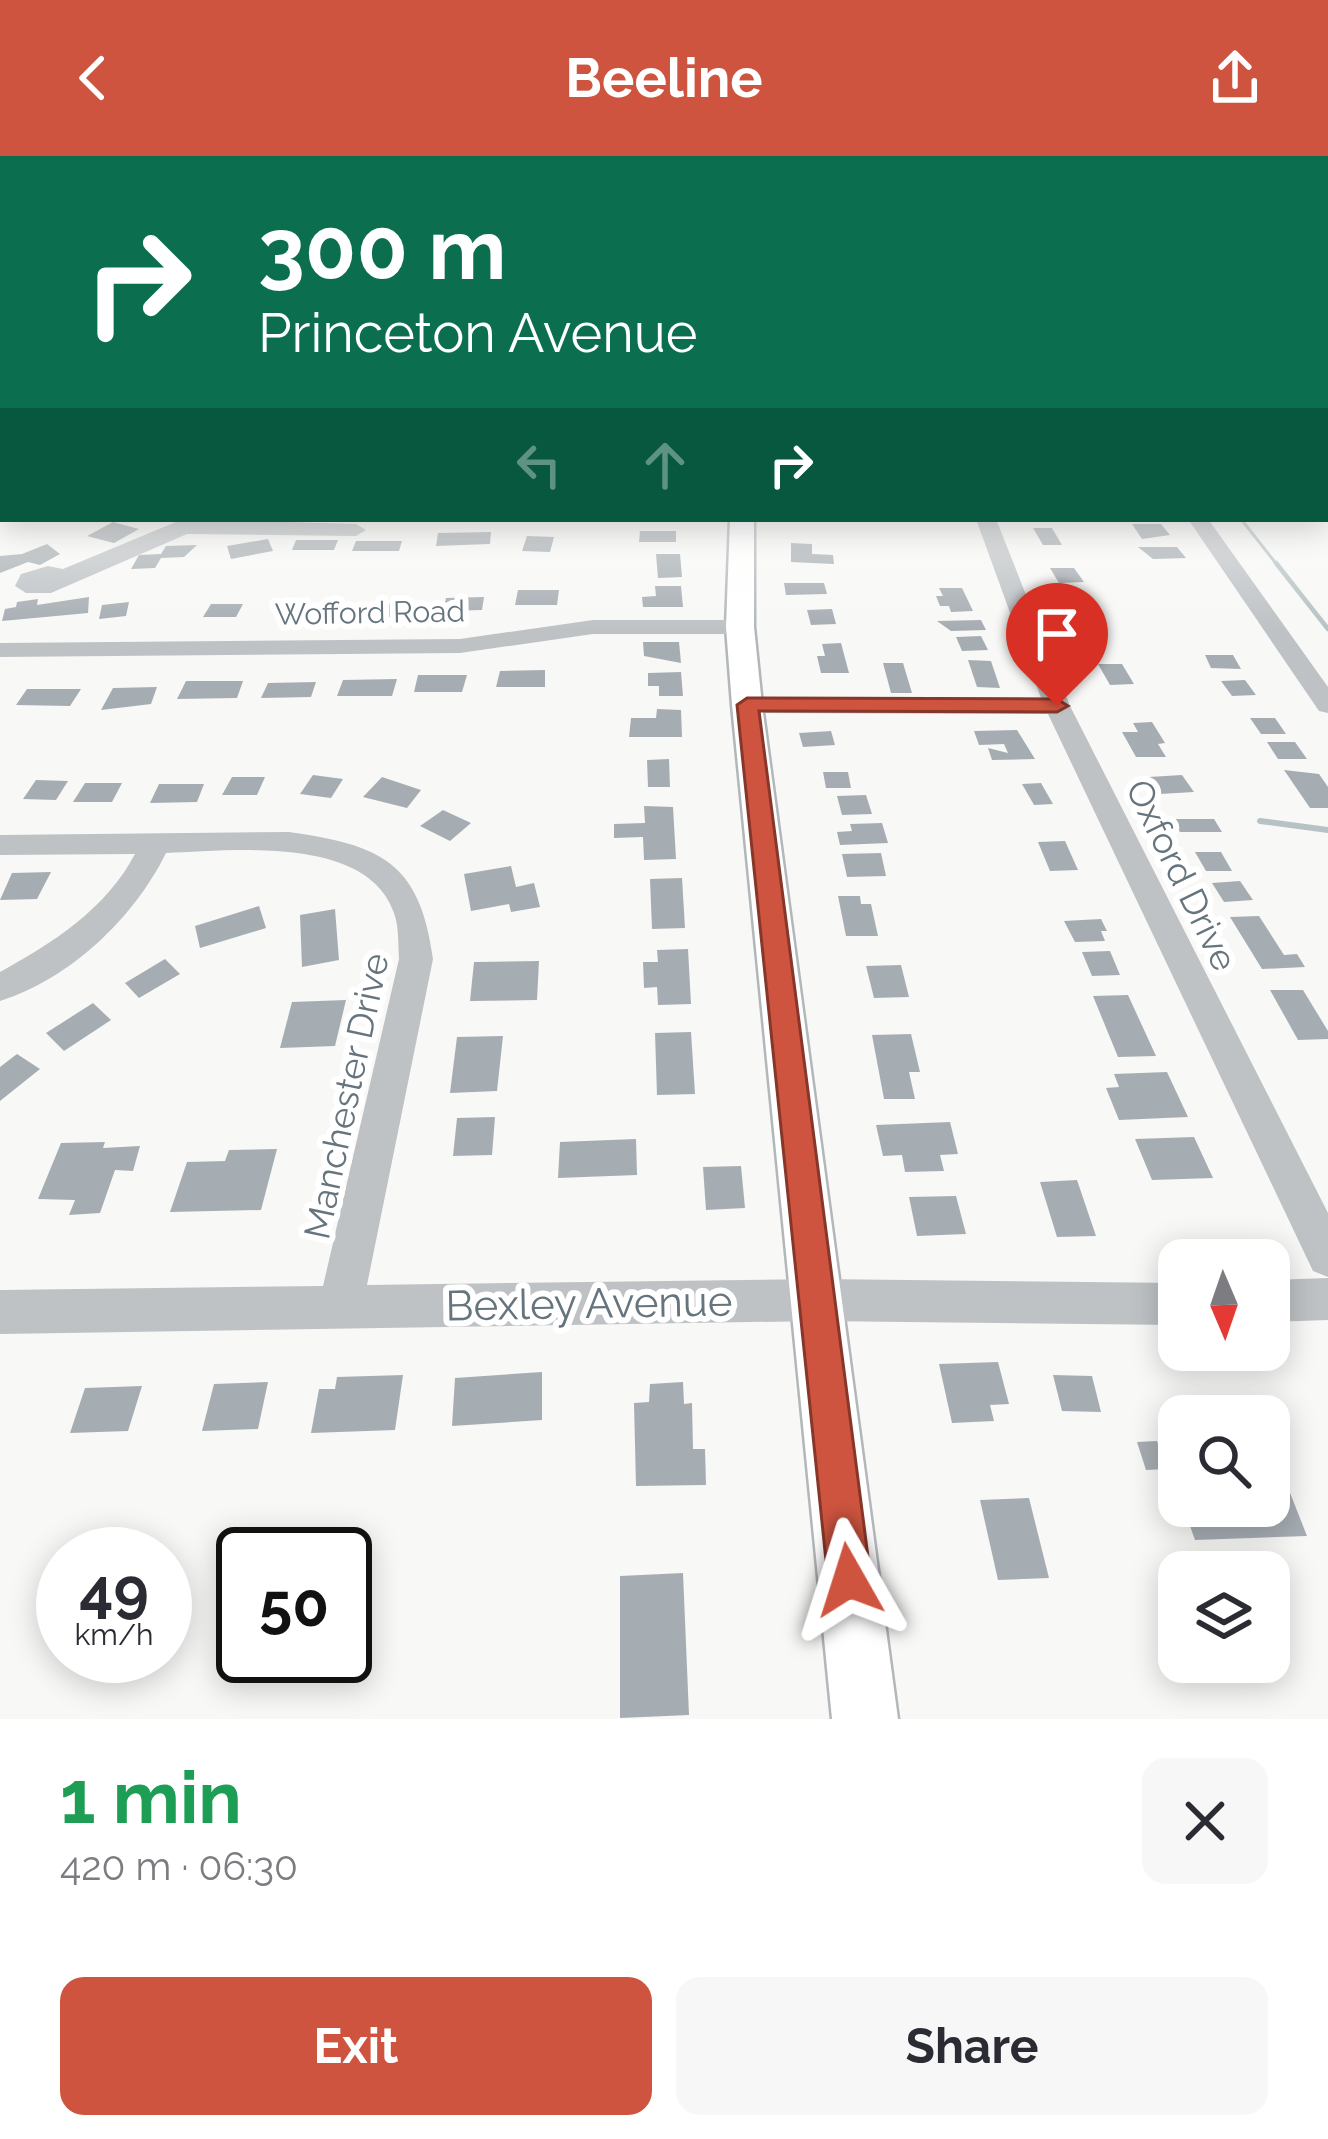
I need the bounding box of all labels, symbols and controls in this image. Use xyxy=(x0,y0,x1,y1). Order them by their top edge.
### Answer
icon: back xyxy=(60,45,126,111)
icon: share xyxy=(1202,45,1268,111)
text: Beeline xyxy=(565,46,763,110)
text: 300 m xyxy=(258,200,506,299)
icon: right xyxy=(60,204,216,360)
text: Princeton Avenue xyxy=(258,301,697,365)
icon: left xyxy=(506,432,572,498)
icon: ahead xyxy=(632,432,698,498)
icon: right xyxy=(758,432,824,498)
pin xyxy=(1006,583,1108,706)
street label: Wofford Road xyxy=(275,593,465,632)
icon: arrive xyxy=(1024,601,1090,667)
street label: Oxford Drive xyxy=(1118,773,1246,977)
street label: Manchester Drive xyxy=(295,949,397,1243)
north arrow xyxy=(1158,1239,1290,1371)
map controls xyxy=(1158,1239,1290,1683)
street label: Bexley Avenue xyxy=(445,1277,733,1330)
button: search xyxy=(1158,1395,1290,1527)
position arrow xyxy=(786,1517,912,1643)
speed limit sign: 50 xyxy=(216,1527,372,1683)
button: layers xyxy=(1158,1551,1290,1683)
text: 49 xyxy=(79,1555,149,1625)
text: km/h xyxy=(74,1617,154,1652)
text: 1 min xyxy=(60,1755,242,1840)
button: close xyxy=(1142,1758,1268,1884)
text: 420 m · 06:30 xyxy=(60,1843,298,1889)
button: Exit xyxy=(60,1977,652,2115)
button: Share xyxy=(676,1977,1268,2115)

